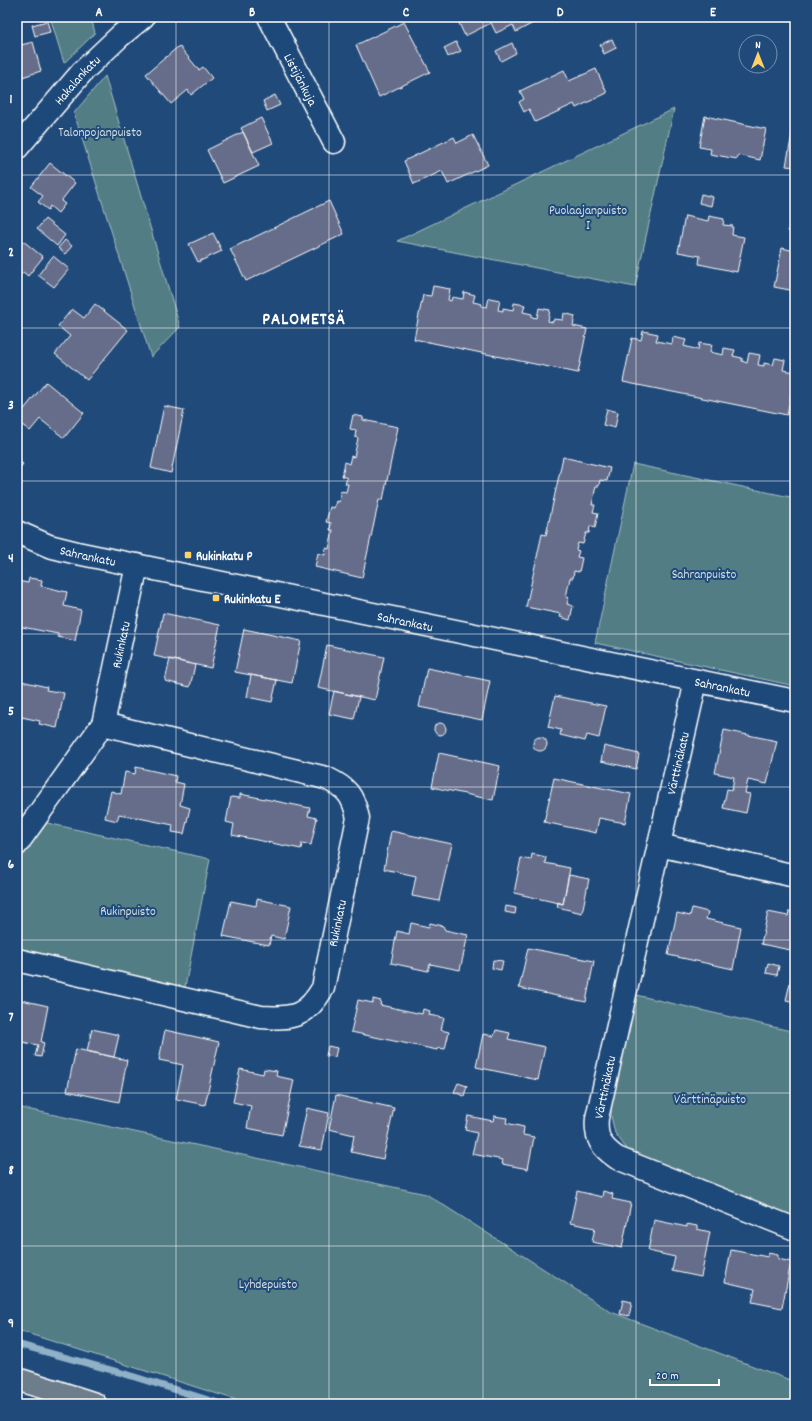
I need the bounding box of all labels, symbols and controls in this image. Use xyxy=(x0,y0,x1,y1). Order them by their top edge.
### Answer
text: A xyxy=(95,4,103,23)
text: B xyxy=(249,4,255,23)
text: C xyxy=(403,4,410,23)
text: D xyxy=(557,4,564,23)
text: E xyxy=(710,4,717,23)
north arrow xyxy=(738,34,778,74)
text: N xyxy=(755,38,761,54)
street label: Listijänkuja xyxy=(278,51,321,111)
street label: Hakalankatu xyxy=(51,52,106,110)
text: 1 xyxy=(10,91,13,110)
park label: Talonpojanpuisto xyxy=(58,124,142,143)
park label: Puolaajanpuisto I xyxy=(549,202,627,236)
text: 2 xyxy=(8,244,14,263)
district label: PALOMETSÄ xyxy=(262,309,346,333)
text: 3 xyxy=(8,397,14,416)
street label: Sahrankatu xyxy=(57,542,117,573)
place label: Rukinkatu P xyxy=(196,548,252,567)
text: 4 xyxy=(8,550,14,569)
marker: Rukinkatu P xyxy=(183,550,193,560)
park label: Sahranpuisto xyxy=(672,566,737,585)
place label: Rukinkatu E xyxy=(224,591,281,610)
marker: Rukinkatu E xyxy=(211,593,221,603)
street label: Sahrankatu xyxy=(375,608,434,638)
street label: Rukinkatu xyxy=(108,620,137,670)
street label: Sahrankatu xyxy=(692,674,752,704)
text: 5 xyxy=(8,703,14,722)
street label: Värttinäkatu xyxy=(663,730,696,797)
text: 6 xyxy=(8,856,15,875)
street label: Rukinkatu xyxy=(325,898,353,949)
park label: Rukinpuisto xyxy=(100,903,156,922)
text: 7 xyxy=(9,1009,14,1028)
street label: Värttinäkatu xyxy=(591,1054,622,1121)
park label: Värttinäpuisto xyxy=(674,1091,746,1110)
text: 8 xyxy=(8,1162,14,1181)
park label: Lyhdepuisto xyxy=(239,1276,297,1295)
text: 9 xyxy=(8,1315,14,1334)
scale bar xyxy=(650,1361,719,1387)
text: 20 m xyxy=(656,1368,679,1385)

